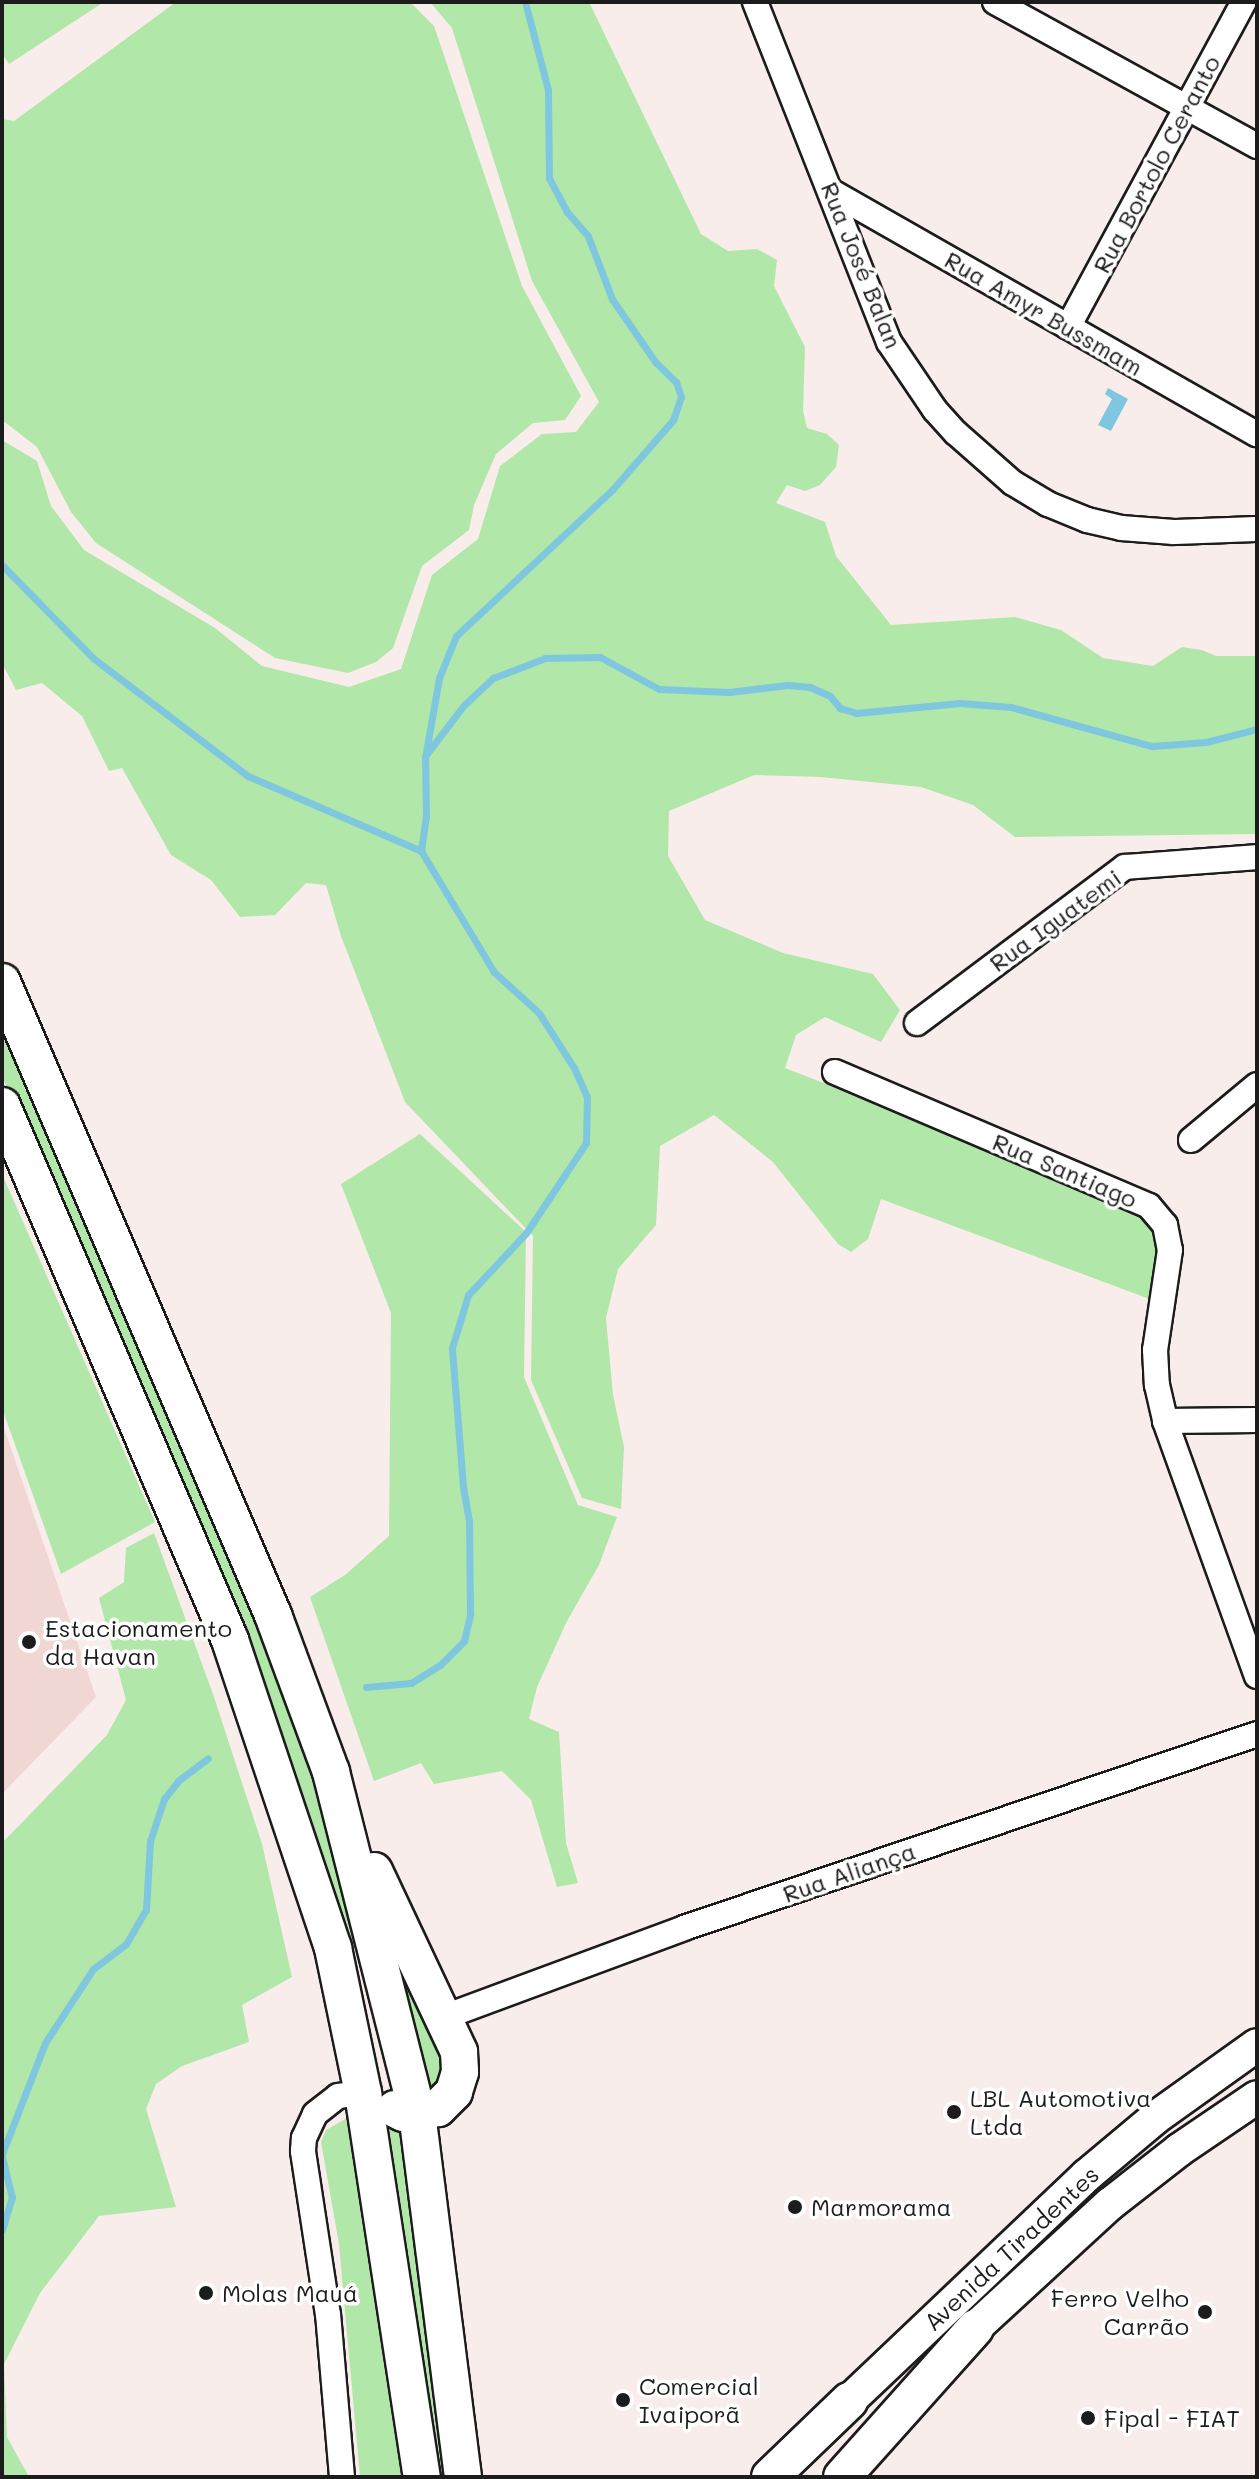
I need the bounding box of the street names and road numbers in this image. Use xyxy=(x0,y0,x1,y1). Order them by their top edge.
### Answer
street label: Rua Bortolo Ceranto xyxy=(1086,50,1226,278)
street label: Rua José Balan xyxy=(816,178,908,352)
street label: Rua Amyr Bussmam xyxy=(940,245,1148,381)
street label: Rua Iguatemi xyxy=(984,863,1126,977)
street label: Rua Santiago xyxy=(989,1127,1141,1213)
street label: Rua Aliança xyxy=(779,1836,919,1908)
street label: Avenida Tiradentes xyxy=(918,2160,1104,2336)

